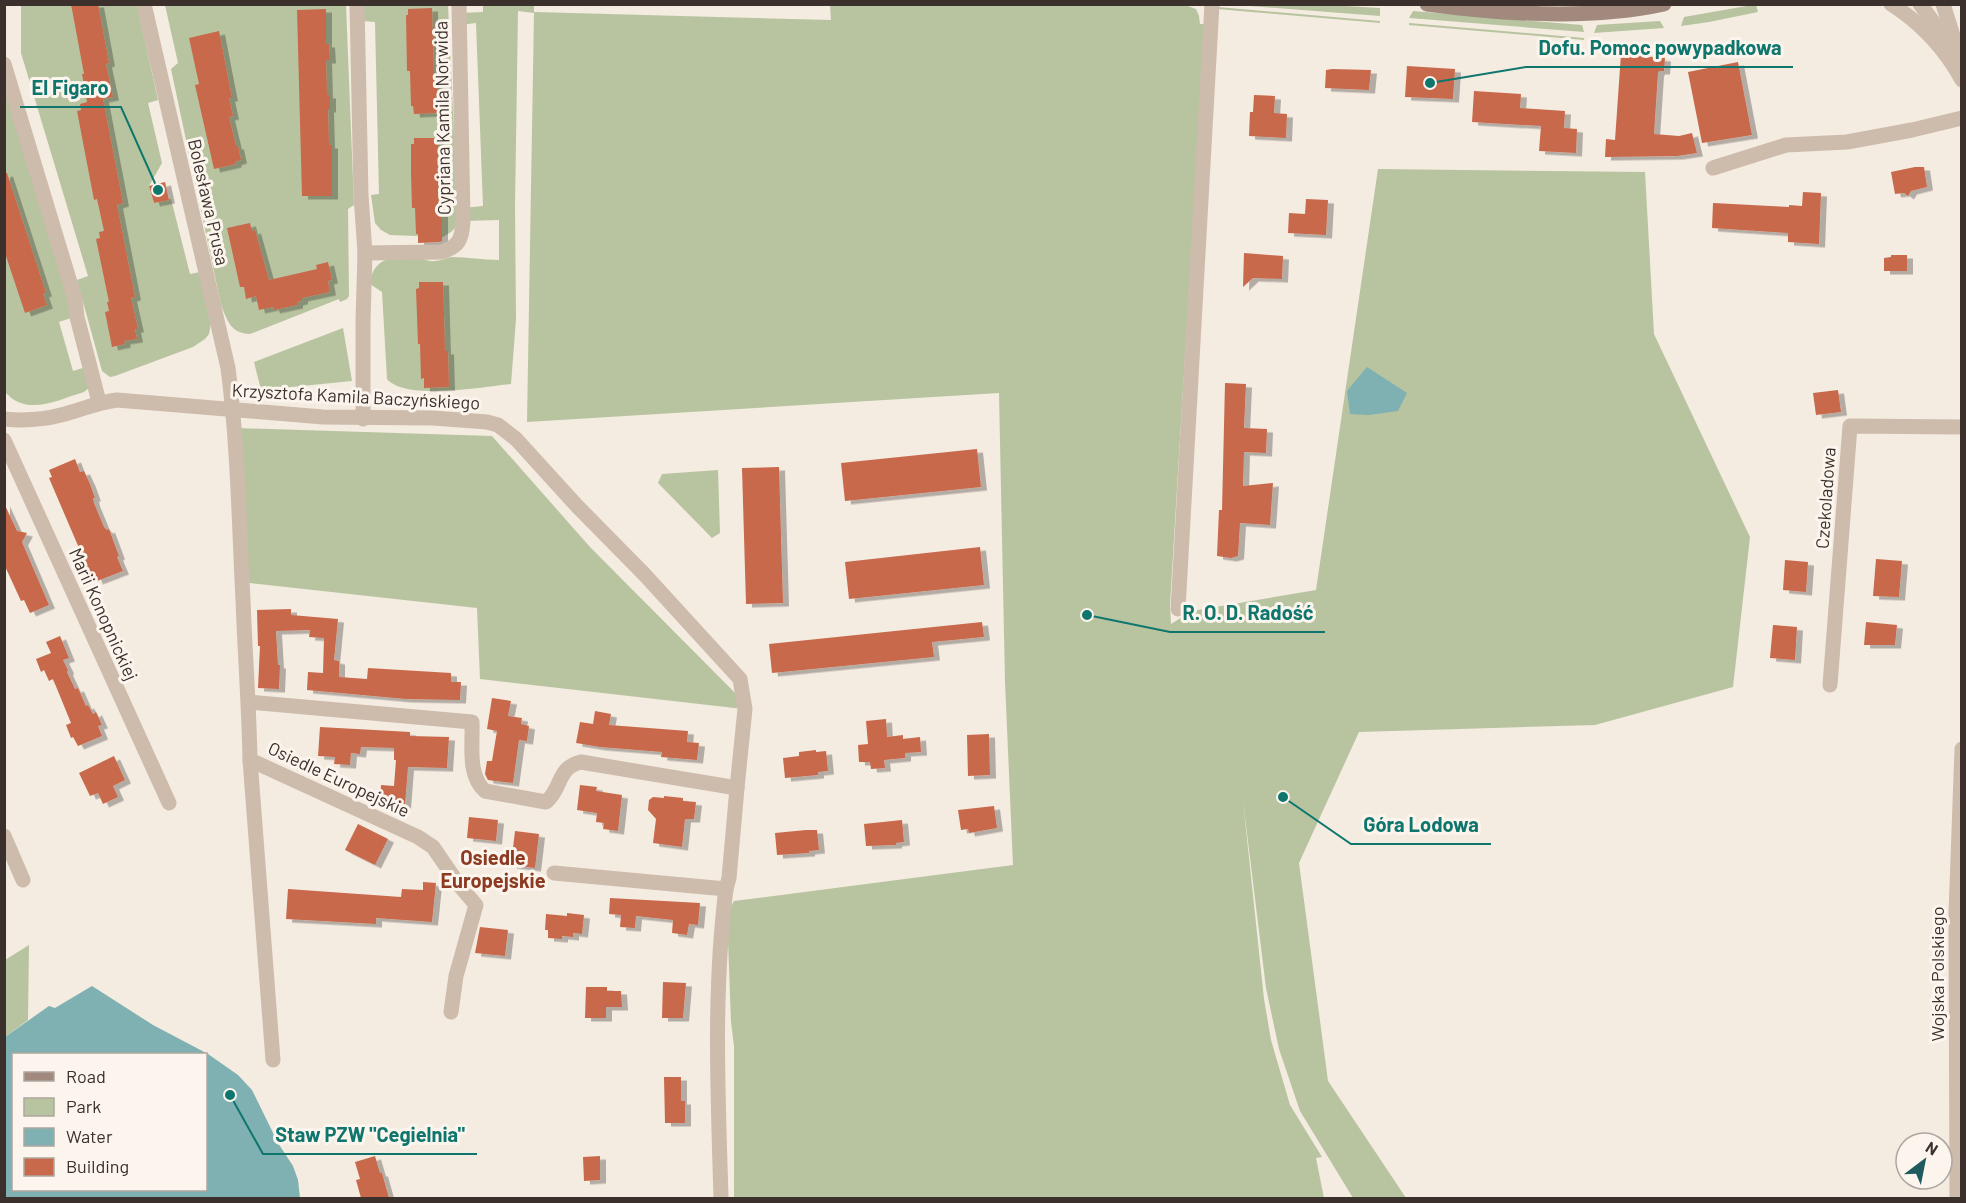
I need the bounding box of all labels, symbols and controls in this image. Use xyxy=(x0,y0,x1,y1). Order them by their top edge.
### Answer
street label: Cypriana Kamila Norwida xyxy=(429,21,455,215)
callout: Dofu. Pomoc powypadkowa xyxy=(1526,29,1793,67)
text: Dofu. Pomoc powypadkowa xyxy=(1538,35,1782,59)
callout: El Figaro xyxy=(20,69,121,107)
text: El Figaro xyxy=(31,75,109,99)
street label: Bolesława Prusa xyxy=(184,137,234,267)
street label: Krzysztofa Kamila Baczyńskiego xyxy=(231,379,481,413)
street label: Czekoladowa xyxy=(1810,447,1840,549)
street label: Marii Konopnickiej xyxy=(65,544,143,684)
callout: R. O. D. Radość xyxy=(1170,594,1325,632)
text: R. O. D. Radość xyxy=(1182,600,1314,624)
street label: Osiedle Europejskie xyxy=(265,737,413,821)
callout: Góra Lodowa xyxy=(1351,806,1491,844)
text: Góra Lodowa xyxy=(1363,812,1479,836)
district label: Osiedle Europejskie xyxy=(440,845,546,892)
street label: Wojska Polskiego xyxy=(1926,906,1948,1042)
legend xyxy=(12,1053,207,1191)
text: Road xyxy=(66,1065,106,1087)
text: Park xyxy=(66,1095,101,1117)
callout: Staw PZW "Cegielnia" xyxy=(263,1116,477,1154)
text: Staw PZW "Cegielnia" xyxy=(275,1122,465,1146)
text: Water xyxy=(66,1125,113,1147)
north arrow xyxy=(1894,1131,1954,1191)
text: N xyxy=(1923,1137,1942,1159)
text: Building xyxy=(66,1155,129,1177)

